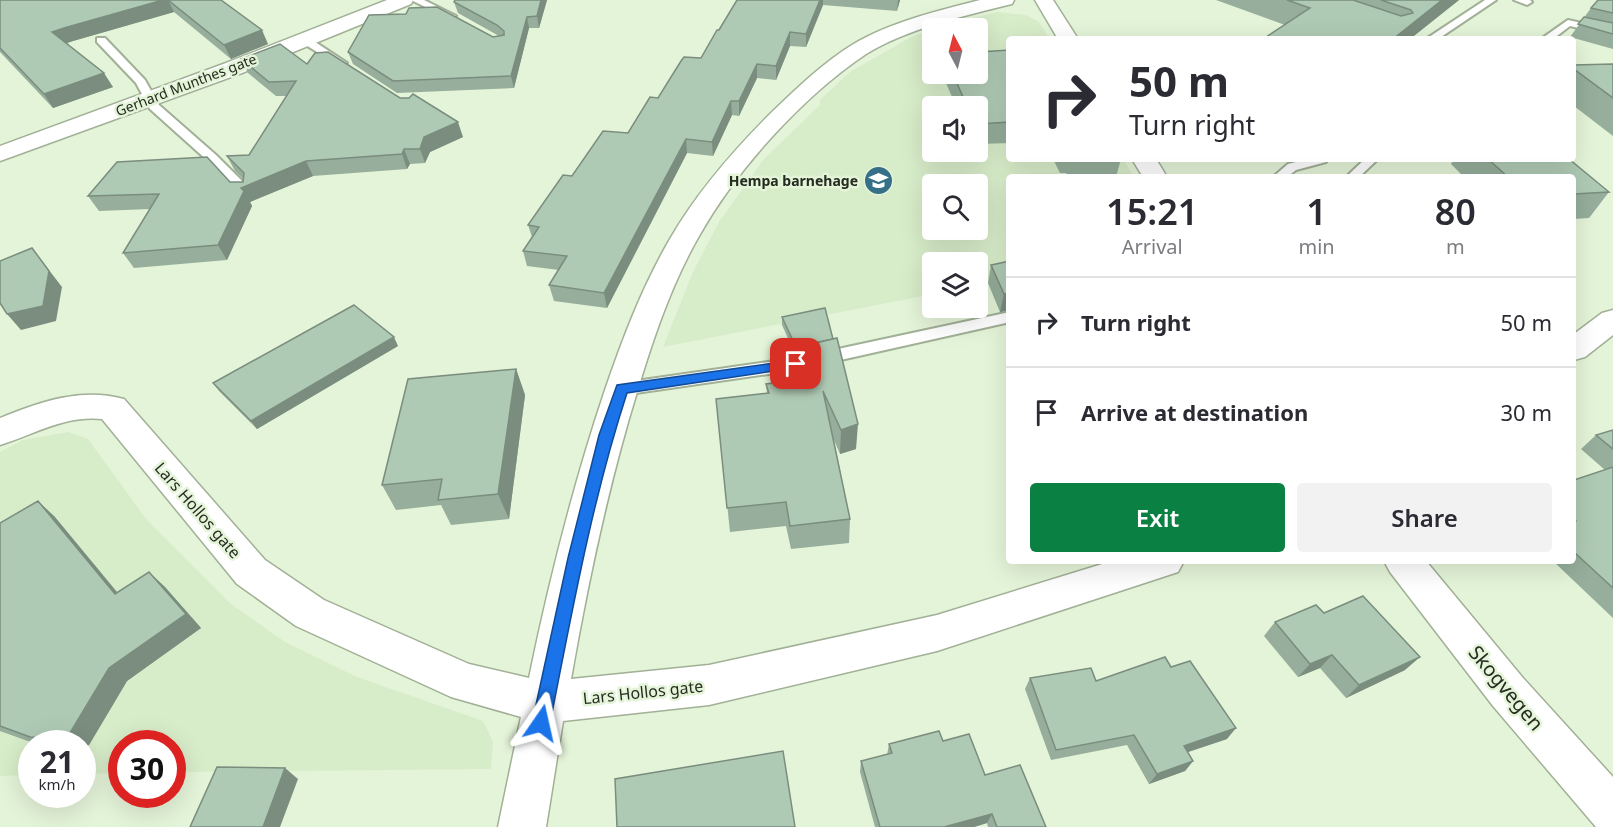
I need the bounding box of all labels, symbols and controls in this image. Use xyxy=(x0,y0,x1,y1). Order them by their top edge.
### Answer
north arrow xyxy=(922,18,988,84)
map controls xyxy=(922,18,988,318)
street label: Gerhard Munthes gate xyxy=(113,49,259,120)
text: 50 m xyxy=(1129,52,1229,109)
icon: right xyxy=(1030,60,1108,138)
button: sound xyxy=(922,96,988,162)
text: Turn right xyxy=(1129,106,1255,143)
school or university icon: Hempa barnehage xyxy=(863,165,895,197)
place label: Hempa barnehage xyxy=(729,171,858,190)
button: search xyxy=(922,174,988,240)
text: 15:21 xyxy=(1106,187,1198,236)
text: 1 xyxy=(1306,187,1327,236)
text: 80 xyxy=(1435,187,1476,236)
text: Arrival xyxy=(1122,233,1183,260)
text: min xyxy=(1298,233,1335,260)
text: m xyxy=(1446,233,1465,260)
button: layers xyxy=(922,252,988,318)
icon: right xyxy=(1030,306,1063,339)
text: Turn right xyxy=(1081,307,1191,337)
text: 50 m xyxy=(1501,307,1552,337)
pin xyxy=(770,338,821,389)
icon: arrive xyxy=(779,347,812,380)
icon: arrive xyxy=(1030,396,1063,429)
text: Arrive at destination xyxy=(1081,397,1308,427)
text: 30 m xyxy=(1501,397,1552,427)
street label: Lars Hollos gate xyxy=(150,457,246,563)
button: Exit xyxy=(1030,483,1285,552)
button: Share xyxy=(1297,483,1552,552)
street label: Skogvegen xyxy=(1463,639,1550,736)
street label: Lars Hollos gate xyxy=(582,675,704,709)
position arrow xyxy=(509,691,573,755)
speed limit sign: 30 xyxy=(108,730,186,808)
text: 21 xyxy=(40,741,74,782)
text: km/h xyxy=(39,774,75,794)

